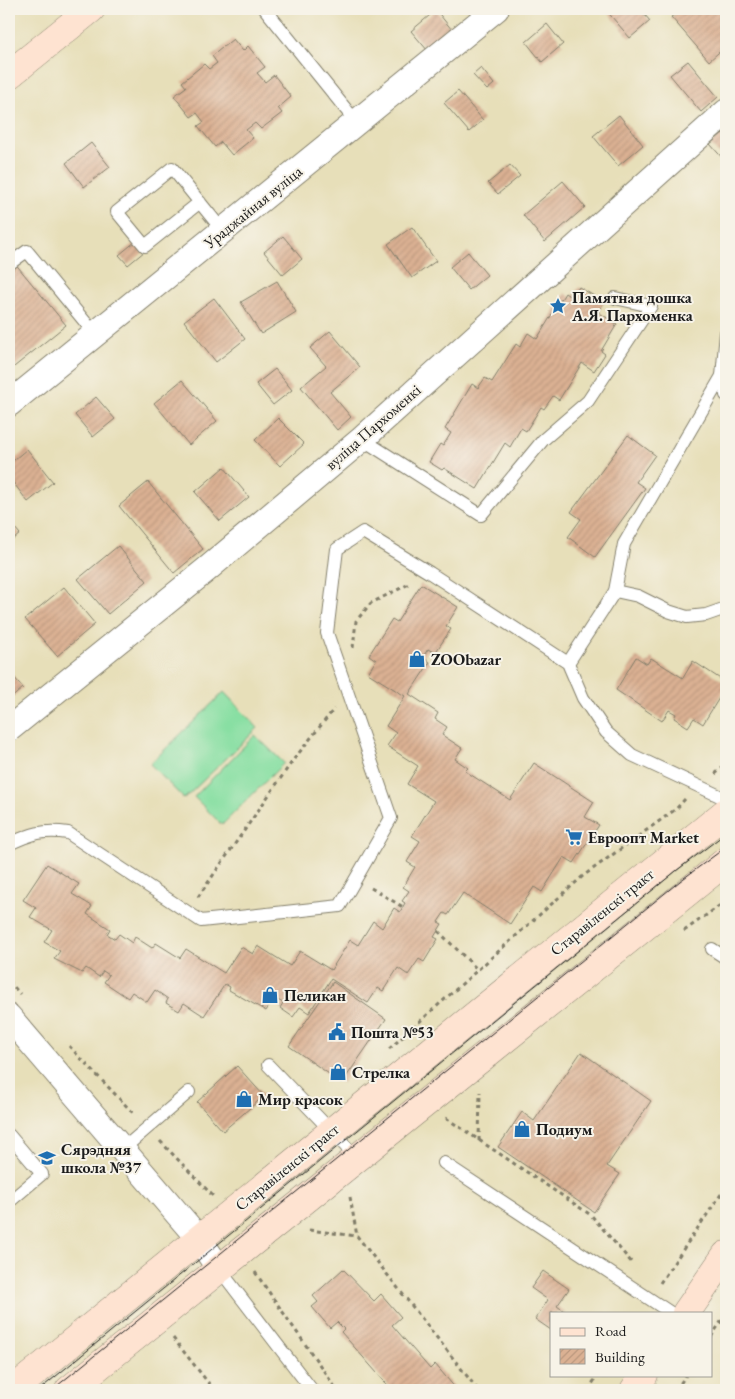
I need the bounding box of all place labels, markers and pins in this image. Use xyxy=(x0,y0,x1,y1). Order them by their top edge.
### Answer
place label: Памятная дошка А.Я. Пархоменка xyxy=(571,287,694,326)
place icon: Памятная дошка А.Я. Пархоменка xyxy=(548,296,568,316)
shop icon: ZOObazar xyxy=(407,649,427,669)
place label: ZOObazar xyxy=(431,649,501,670)
supermarket icon: Евроопт Market xyxy=(564,827,584,847)
place label: Евроопт Market xyxy=(588,827,699,848)
shop icon: Пеликан xyxy=(260,985,280,1005)
place label: Пеликан xyxy=(284,985,346,1006)
public building icon: Пошта №53 xyxy=(327,1022,347,1042)
place label: Пошта №53 xyxy=(351,1022,434,1043)
shop icon: Стрелка xyxy=(328,1062,348,1082)
place label: Стрелка xyxy=(352,1062,411,1083)
shop icon: Мир красок xyxy=(234,1089,254,1109)
place label: Мир красок xyxy=(258,1089,343,1110)
shop icon: Подиум xyxy=(512,1119,532,1139)
place label: Подиум xyxy=(536,1119,593,1140)
place label: Сярэдняя школа №37 xyxy=(61,1139,142,1178)
school or university icon: Сярэдняя школа №37 xyxy=(37,1148,57,1168)

